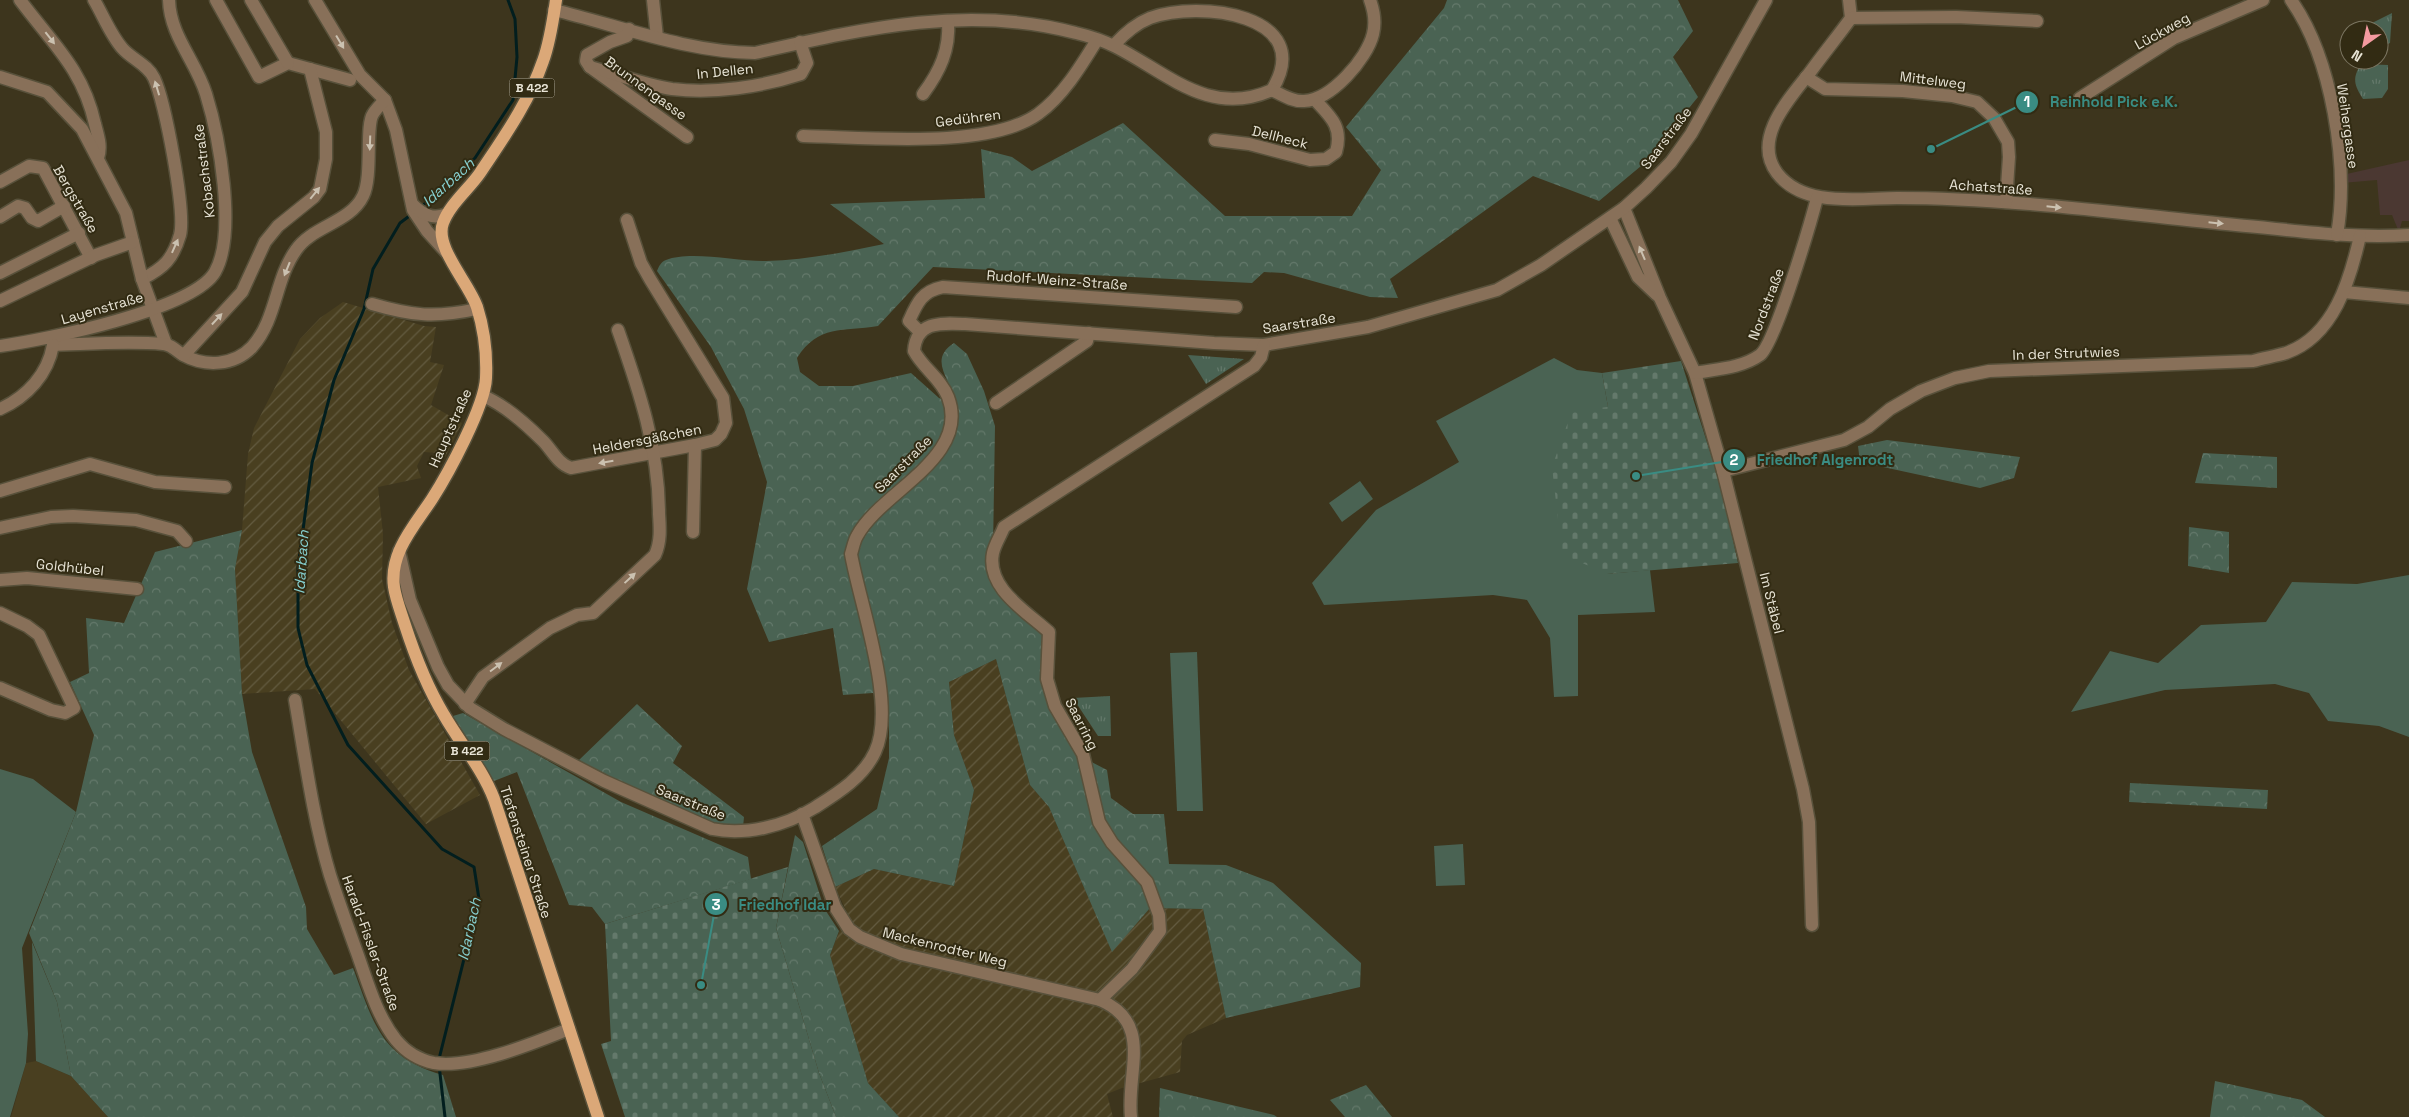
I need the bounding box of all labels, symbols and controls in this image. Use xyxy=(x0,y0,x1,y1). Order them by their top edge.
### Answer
street label: Lückweg xyxy=(2131,8,2193,54)
north arrow xyxy=(2339,20,2389,70)
one-way arrow xyxy=(45,32,55,45)
one-way arrow xyxy=(336,35,345,48)
text: N xyxy=(2348,46,2366,66)
street label: Brunnengasse xyxy=(601,52,691,124)
street label: In Dellen xyxy=(696,59,754,83)
street label: Mittelweg xyxy=(1899,67,1967,93)
road number: B 422 xyxy=(510,78,554,98)
one-way arrow xyxy=(152,80,160,95)
street label: Weihergasse xyxy=(2333,82,2363,170)
callout: Reinhold Pick e.K. xyxy=(2015,87,2188,117)
text: 1 xyxy=(2024,92,2030,111)
text: Reinhold Pick e.K. xyxy=(2050,92,2178,111)
street label: Saarstraße xyxy=(1637,103,1695,173)
street label: Gedühren xyxy=(934,105,1002,131)
street label: Dellheck xyxy=(1250,121,1310,153)
street label: Kobachstraße xyxy=(189,123,219,219)
one-way arrow xyxy=(366,135,374,151)
water label: Idarbach xyxy=(418,153,479,210)
street label: Bergstraße xyxy=(49,162,103,236)
street label: Achatstraße xyxy=(1949,175,2033,199)
one-way arrow xyxy=(309,187,320,200)
one-way arrow xyxy=(2046,203,2062,211)
one-way arrow xyxy=(2208,219,2224,227)
one-way arrow xyxy=(171,239,179,253)
one-way arrow xyxy=(1638,246,1646,260)
one-way arrow xyxy=(282,262,290,276)
street label: Nordstraße xyxy=(1744,265,1788,343)
street label: Rudolf-Weinz-Straße xyxy=(986,266,1128,294)
street label: Layenstraße xyxy=(59,288,145,328)
street label: Saarstraße xyxy=(1261,308,1337,338)
one-way arrow xyxy=(211,314,223,326)
street label: In der Strutwies xyxy=(2012,342,2120,364)
street label: Hauptstraße xyxy=(425,386,475,470)
street label: Heldersgäßchen xyxy=(591,420,703,458)
street label: Saarstraße xyxy=(871,432,935,496)
callout: Friedhof Algenrodt xyxy=(1721,445,1903,475)
text: 2 xyxy=(1730,450,1739,469)
text: Friedhof Algenrodt xyxy=(1757,450,1894,469)
one-way arrow xyxy=(598,459,614,467)
water label: Idarbach xyxy=(289,529,313,595)
street label: Goldhübel xyxy=(35,554,105,580)
street label: Im Stäbel xyxy=(1756,570,1788,636)
one-way arrow xyxy=(623,572,635,584)
one-way arrow xyxy=(489,662,503,672)
street label: Saarring xyxy=(1061,695,1103,753)
road number: B 422 xyxy=(444,741,490,760)
street label: Saarstraße xyxy=(653,780,729,824)
street label: Tiefensteiner Straße xyxy=(496,783,556,921)
street label: Harald-Fissler-Straße xyxy=(338,873,404,1013)
callout: Friedhof Idar xyxy=(703,889,841,919)
water label: Idarbach xyxy=(453,895,485,962)
text: 3 xyxy=(711,895,721,914)
text: Friedhof Idar xyxy=(739,895,831,914)
street label: Mackenrodter Weg xyxy=(881,923,1009,971)

